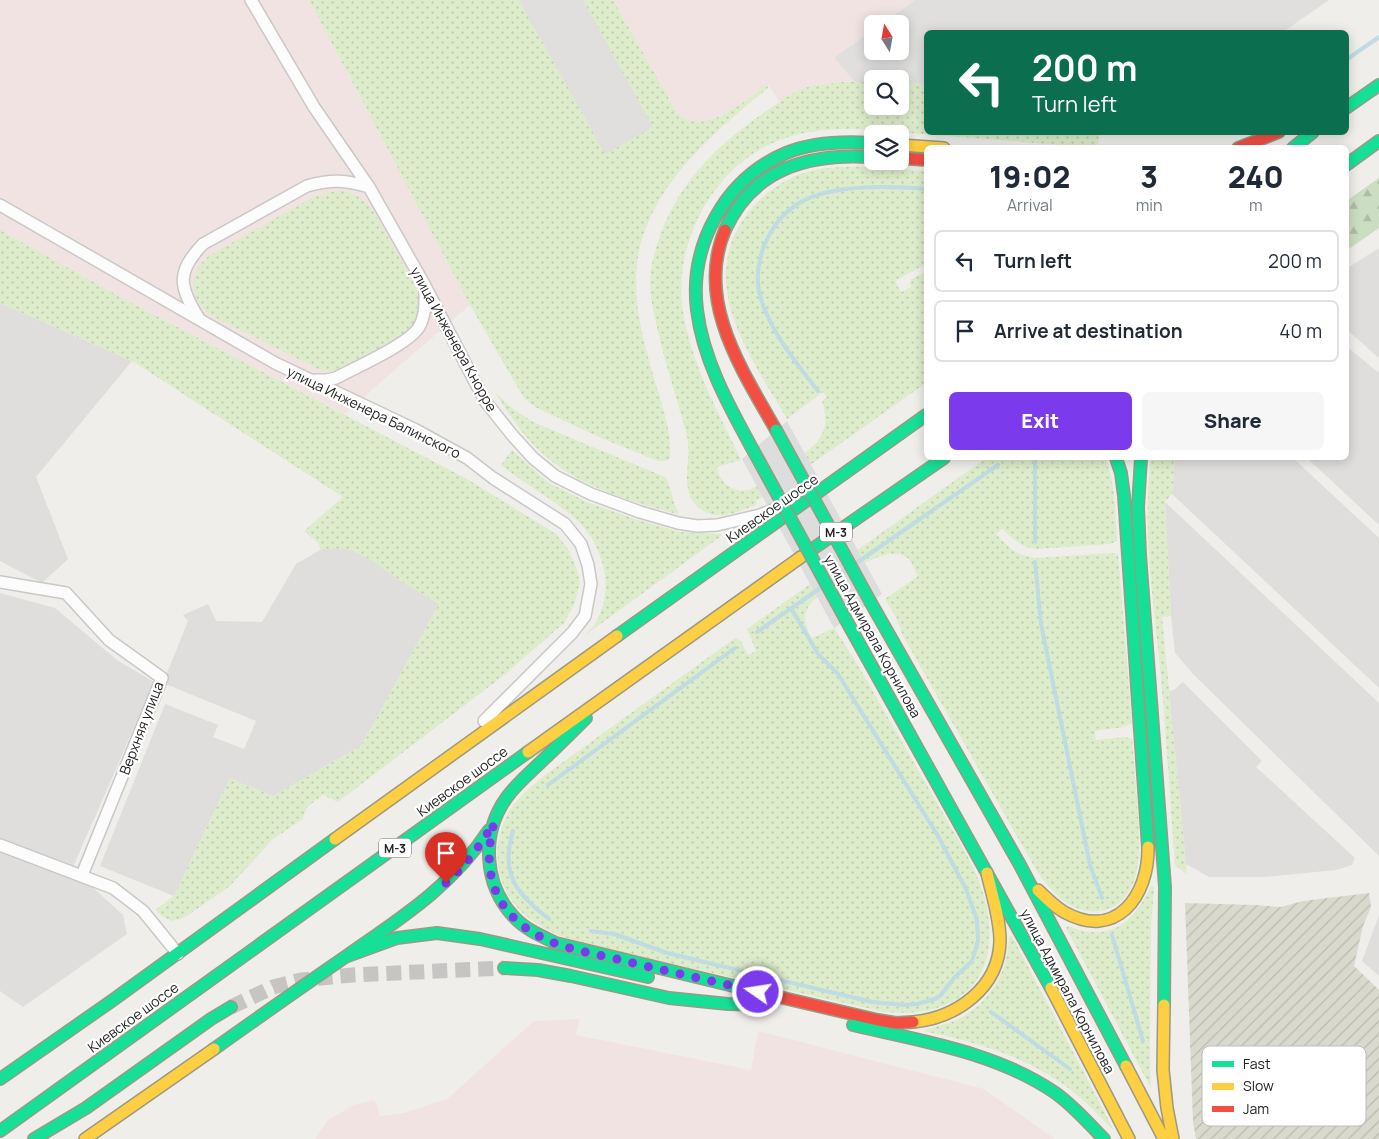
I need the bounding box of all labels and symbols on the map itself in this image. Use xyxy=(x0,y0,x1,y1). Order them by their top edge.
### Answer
north arrow xyxy=(864,15,909,60)
street label: улица Инженера Кнорре xyxy=(406,263,502,415)
street label: улица Инженера Балинского xyxy=(284,362,464,462)
street label: Киевское шоссе xyxy=(722,469,822,547)
road number: М-3 xyxy=(820,522,852,542)
street label: улица Адмирала Корнилова xyxy=(820,551,926,721)
street label: Верхняя улица xyxy=(115,679,167,777)
street label: Киевское шоссе xyxy=(413,742,511,820)
pin xyxy=(425,832,467,883)
road number: М-3 xyxy=(379,838,411,858)
street label: улица Адмирала Корнилова xyxy=(1016,905,1120,1077)
position arrow xyxy=(731,965,783,1017)
street label: Киевское шоссе xyxy=(84,978,182,1056)
legend xyxy=(1202,1046,1366,1126)
text: Fast xyxy=(1243,1054,1271,1073)
text: Slow xyxy=(1243,1076,1274,1095)
text: Jam xyxy=(1243,1099,1269,1118)

